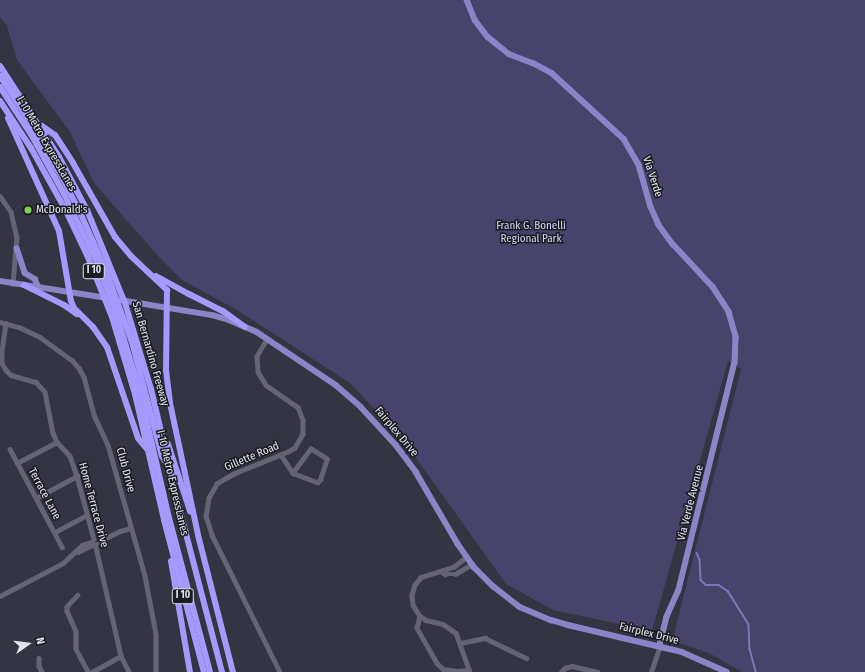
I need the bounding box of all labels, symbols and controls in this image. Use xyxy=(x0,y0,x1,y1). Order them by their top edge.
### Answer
street label: I-10 Metro ExpressLanes xyxy=(13,94,79,194)
street label: Via Verde xyxy=(639,155,665,199)
place label: McDonald's xyxy=(36,203,87,217)
marker: McDonald's xyxy=(23,205,33,215)
park label: Frank G. Bonelli Regional Park xyxy=(496,220,566,246)
road number: I 10 xyxy=(82,263,106,279)
street label: San Bernardino Freeway xyxy=(129,300,171,408)
street label: Fairplex Drive xyxy=(371,404,421,460)
street label: I-10 Metro ExpressLanes xyxy=(153,429,191,537)
street label: Gillette Road xyxy=(223,440,281,474)
street label: Club Drive xyxy=(113,446,137,494)
street label: Home Terrace Drive xyxy=(75,461,111,549)
street label: Via Verde Avenue xyxy=(675,464,707,542)
street label: Terrace Lane xyxy=(25,466,63,522)
road number: I 10 xyxy=(171,588,195,604)
street label: Fairplex Drive xyxy=(618,620,680,648)
north arrow xyxy=(8,624,48,664)
text: N xyxy=(33,636,47,646)

